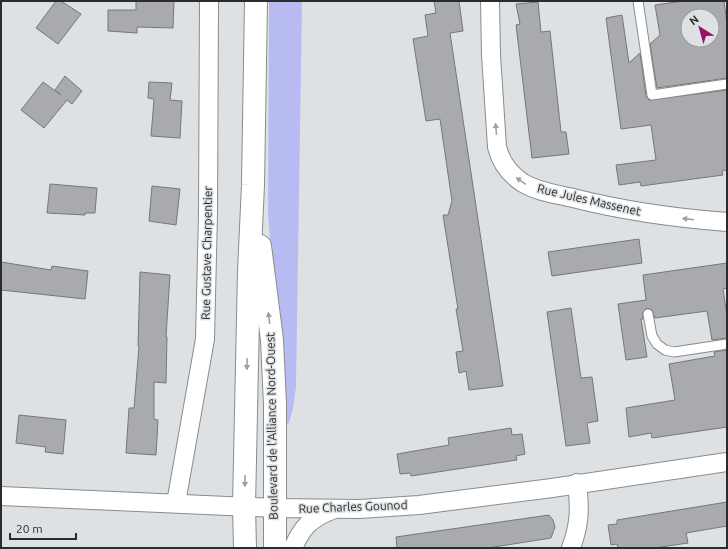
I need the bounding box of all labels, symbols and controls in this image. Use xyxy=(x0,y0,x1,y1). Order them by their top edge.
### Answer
north arrow xyxy=(680,8,720,48)
text: N xyxy=(687,13,701,27)
one-way arrow xyxy=(492,123,499,135)
one-way arrow xyxy=(516,177,527,185)
street label: Rue Jules Massenet xyxy=(536,181,642,218)
street label: Rue Gustave Charpentier xyxy=(199,185,214,320)
one-way arrow xyxy=(682,216,694,222)
one-way arrow xyxy=(266,312,272,324)
street label: Boulevard de l'Alliance Nord-Ouest xyxy=(263,332,280,520)
one-way arrow xyxy=(244,358,250,371)
one-way arrow xyxy=(242,475,248,488)
street label: Rue Charles Gounod xyxy=(298,498,408,515)
scale bar xyxy=(10,515,76,541)
text: 20 m xyxy=(16,522,43,535)

